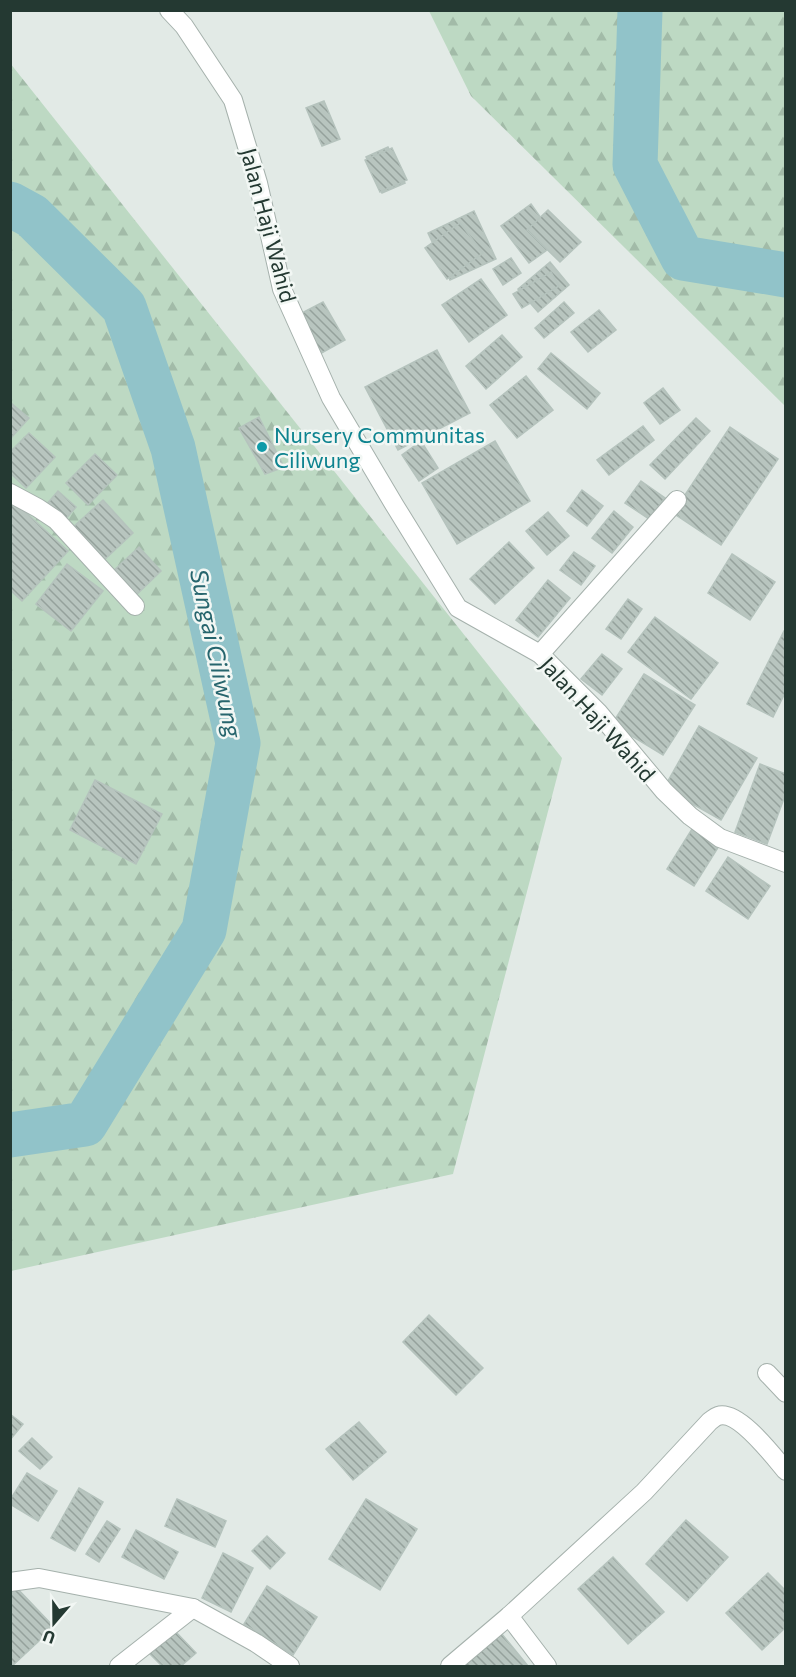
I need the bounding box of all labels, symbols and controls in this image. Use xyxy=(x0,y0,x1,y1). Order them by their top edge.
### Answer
street label: Jalan Haji Wahid xyxy=(235,145,303,305)
place label: Nursery Communitas Ciliwung xyxy=(274,421,485,473)
marker: Nursery Communitas Ciliwung xyxy=(255,440,269,454)
water label: Sungai Ciliwung xyxy=(185,566,249,741)
street label: Jalan Haji Wahid xyxy=(535,651,661,787)
north arrow xyxy=(24,1593,84,1653)
text: U xyxy=(40,1627,57,1648)

